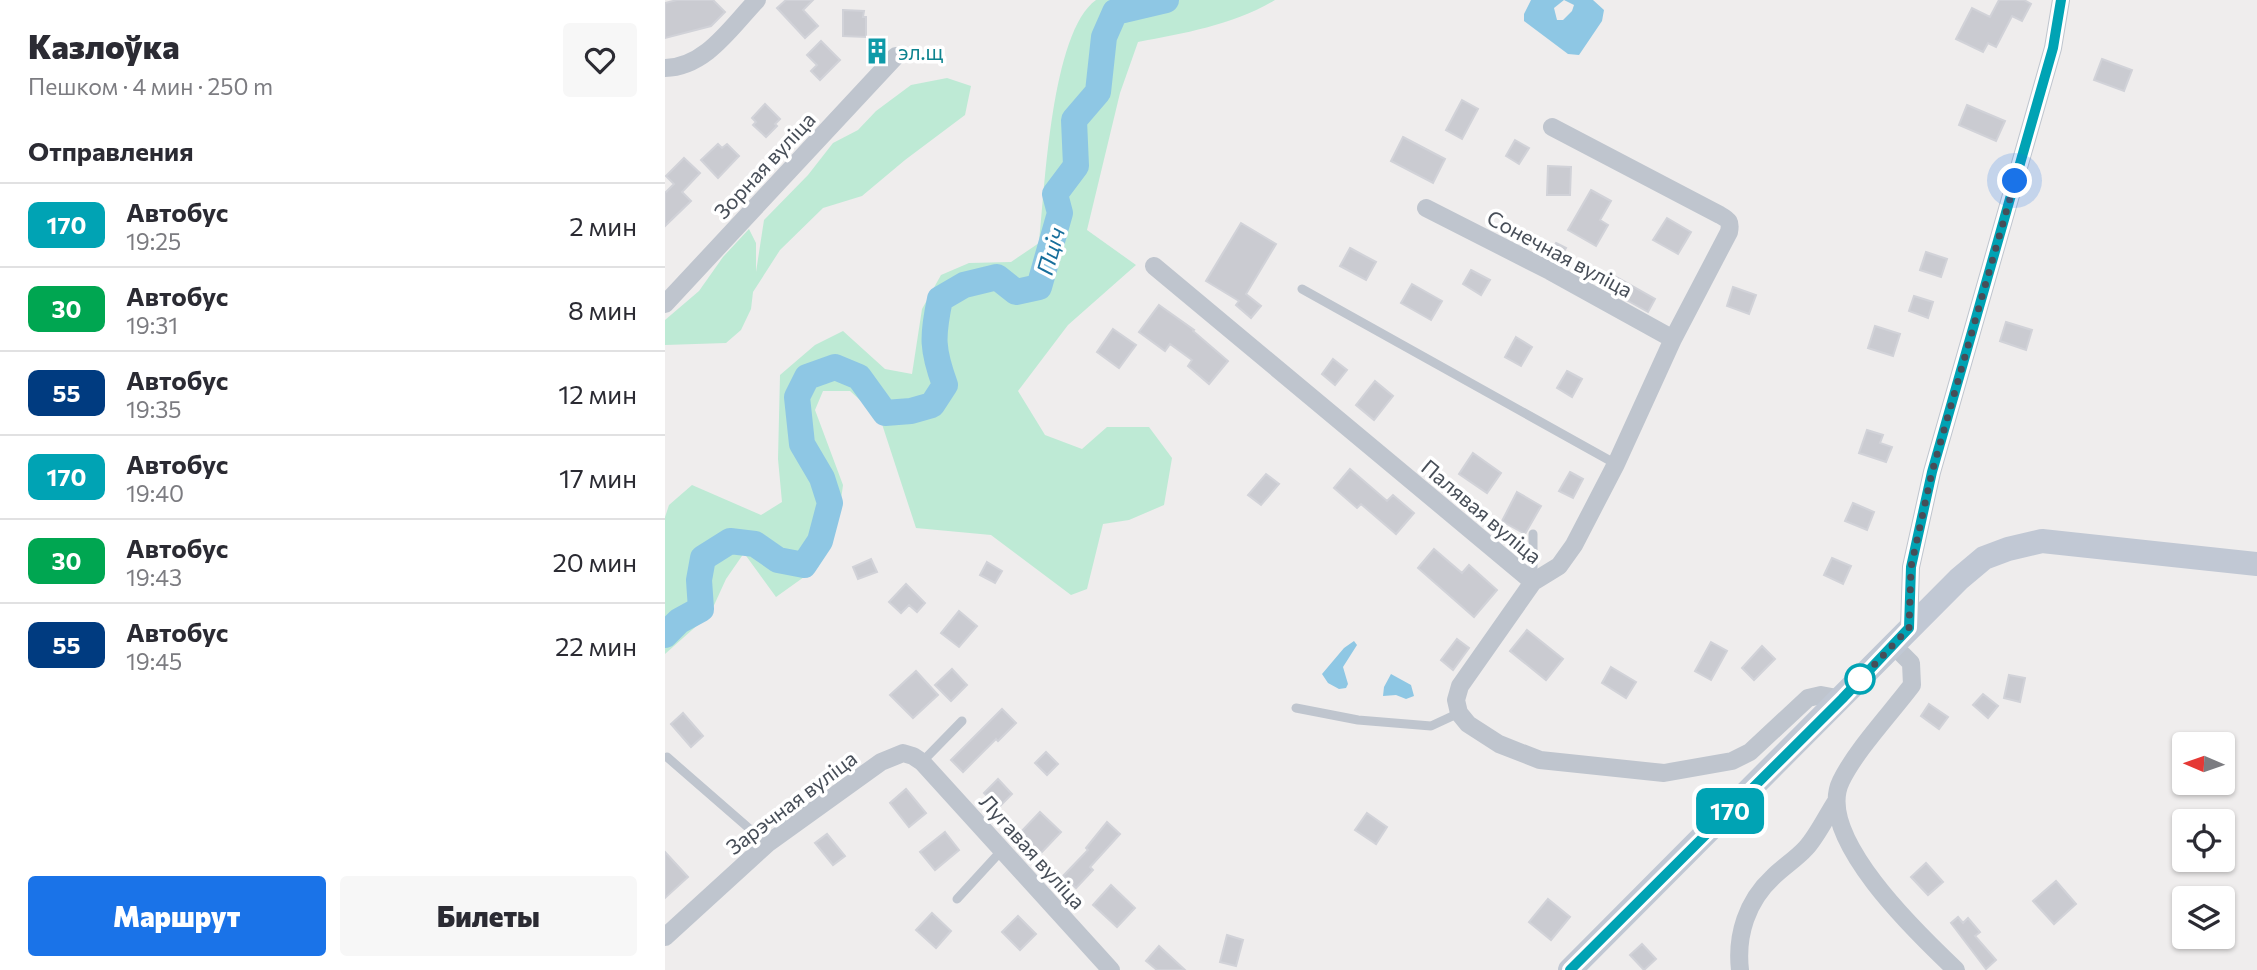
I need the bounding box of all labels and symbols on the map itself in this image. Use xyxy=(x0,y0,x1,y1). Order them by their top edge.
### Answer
building icon: эл.щ xyxy=(862,36,892,66)
place label: эл.щ xyxy=(898,39,943,64)
street label: Зорная вуліца xyxy=(708,107,820,223)
your location xyxy=(1997,163,2032,198)
street label: Сонечная вуліца xyxy=(1483,204,1637,302)
water label: Пціч xyxy=(1030,224,1070,278)
street label: Палявая вуліца xyxy=(1417,454,1547,568)
unlabelled marker xyxy=(1845,664,1875,694)
north arrow xyxy=(2172,732,2235,794)
street label: Зарэчная вуліца xyxy=(721,745,861,859)
street label: Лугавая вуліца xyxy=(975,788,1091,914)
line badge: 170 xyxy=(1690,788,1770,834)

